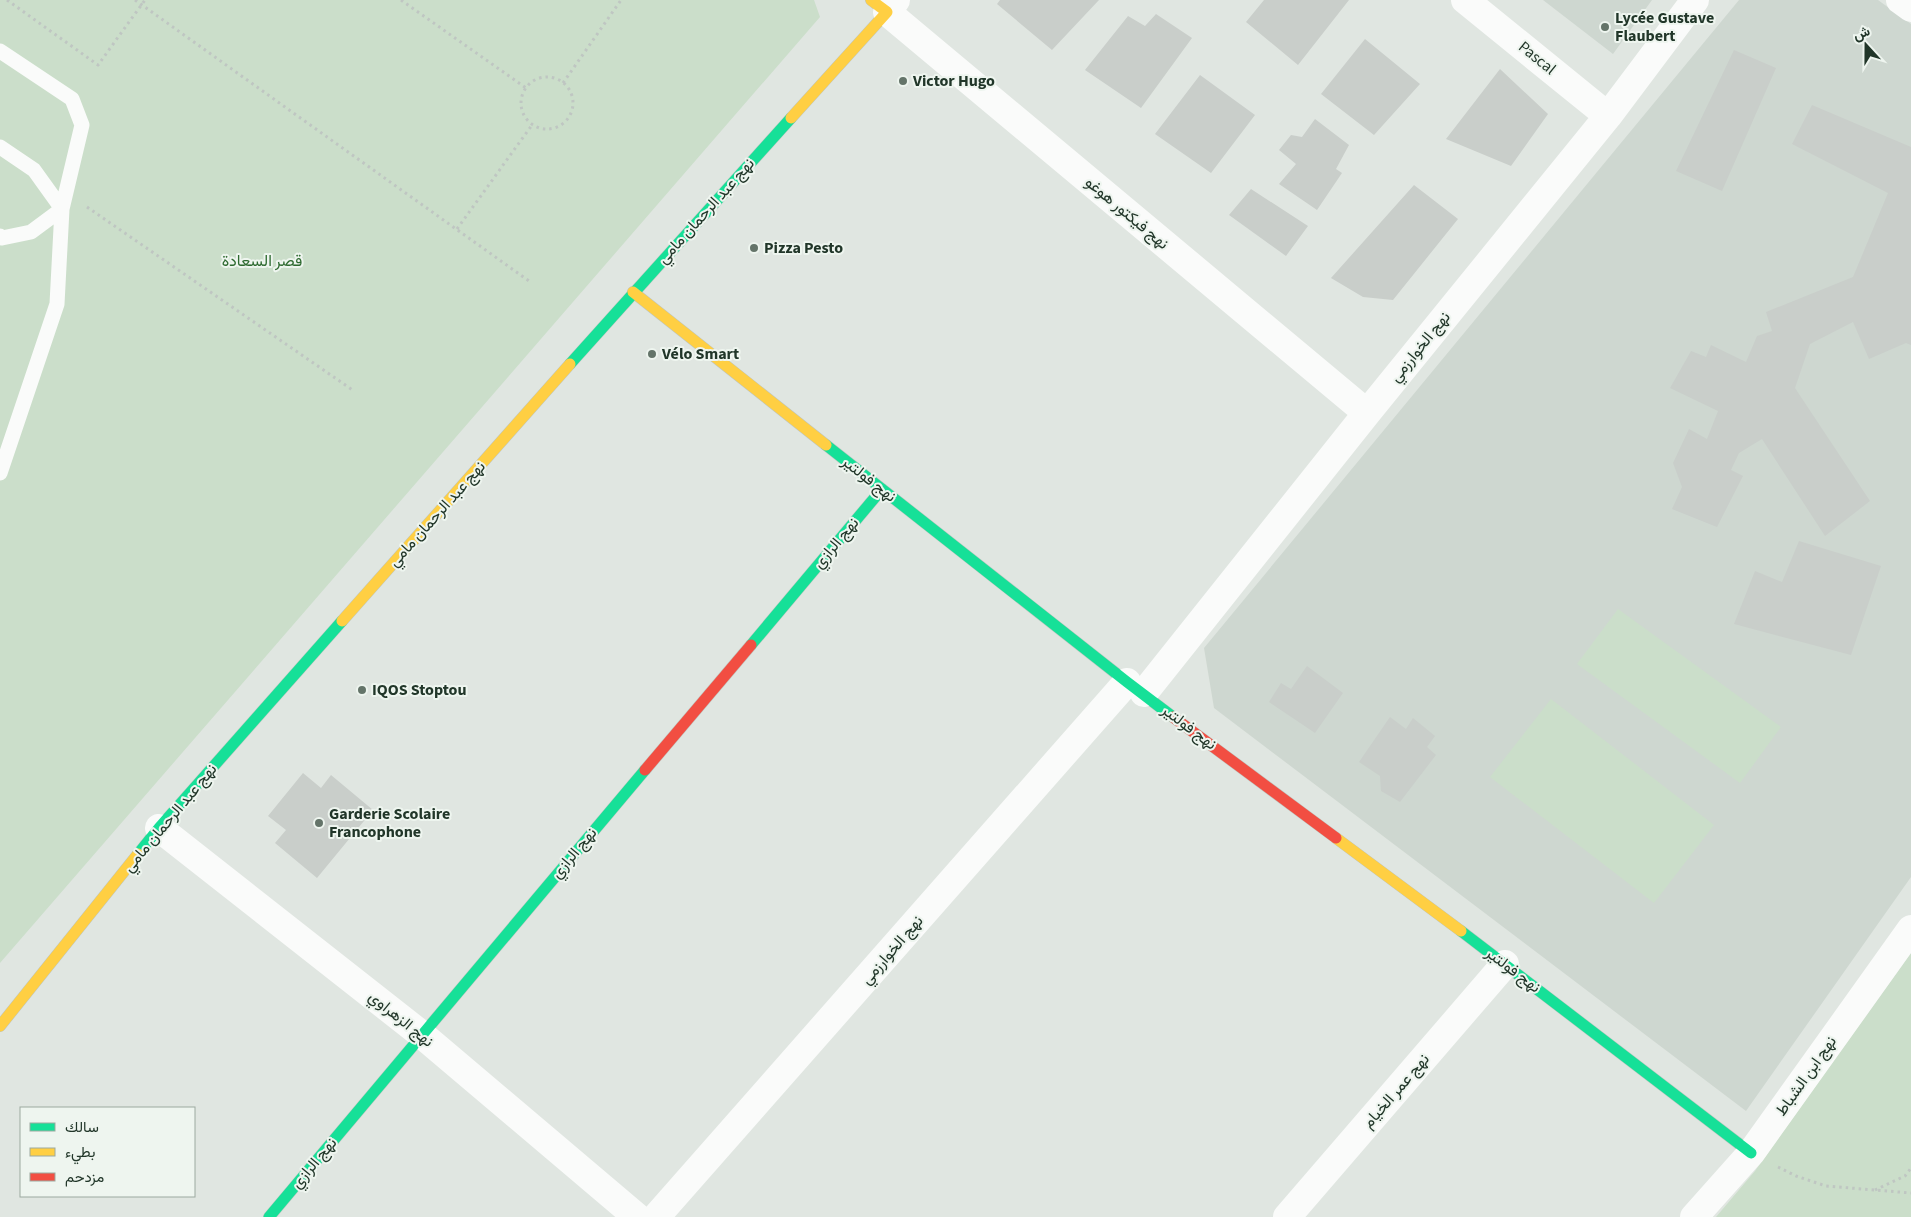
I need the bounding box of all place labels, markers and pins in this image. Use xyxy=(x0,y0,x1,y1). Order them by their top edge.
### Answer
place label: Lycée Gustave Flaubert xyxy=(1615,7,1714,47)
marker: Lycée Gustave Flaubert xyxy=(1599,21,1611,33)
place label: Victor Hugo xyxy=(912,70,995,92)
marker: Victor Hugo xyxy=(897,75,909,87)
place label: Pizza Pesto xyxy=(764,237,843,259)
marker: Pizza Pesto xyxy=(748,242,760,254)
place label: Vélo Smart xyxy=(661,343,739,365)
marker: Vélo Smart xyxy=(646,348,658,360)
place label: IQOS Stoptou xyxy=(372,679,467,701)
marker: IQOS Stoptou xyxy=(356,684,368,696)
place label: Garderie Scolaire Francophone xyxy=(329,803,450,843)
marker: Garderie Scolaire Francophone xyxy=(313,817,325,829)

